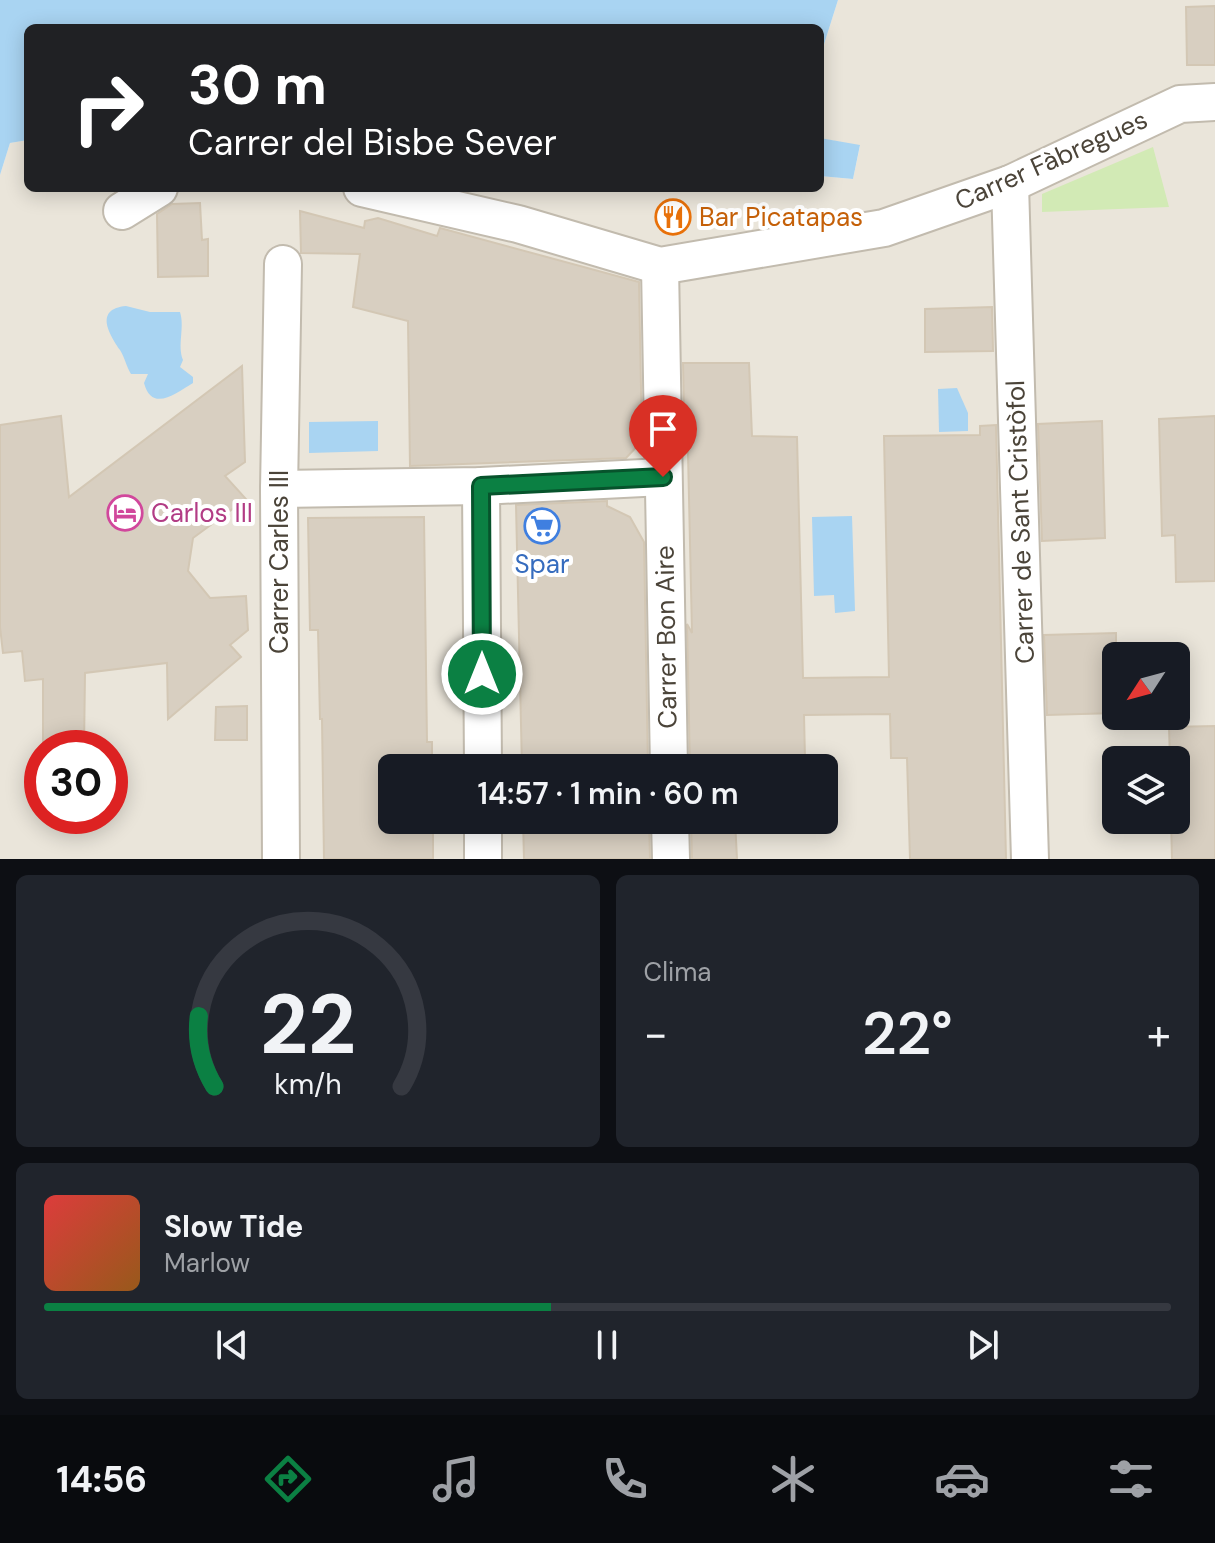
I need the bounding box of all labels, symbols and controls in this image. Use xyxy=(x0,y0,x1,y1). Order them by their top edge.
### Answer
text: 30 m xyxy=(188,48,327,121)
icon: right xyxy=(56,56,160,160)
street label: Carrer Fàbregues xyxy=(949,102,1153,218)
text: Carrer del Bisbe Sever xyxy=(188,119,557,166)
restaurant icon: Bar Picatapas xyxy=(654,198,692,236)
place label: Bar Picatapas xyxy=(699,200,863,234)
street label: Carrer de Sant Cristòfol xyxy=(998,380,1042,664)
pin xyxy=(629,395,697,477)
icon: arrive xyxy=(641,407,685,451)
street label: Carrer Carles III xyxy=(262,470,296,654)
hotel icon: Carlos III xyxy=(106,494,144,532)
place label: Carlos III xyxy=(151,496,253,530)
supermarket icon: Spar xyxy=(523,507,561,545)
street label: Carrer Bon Aire xyxy=(647,545,685,729)
place label: Spar xyxy=(514,547,570,581)
position arrow xyxy=(440,632,524,716)
north arrow xyxy=(1102,642,1190,730)
map controls xyxy=(1102,642,1190,834)
speed limit sign: 30 xyxy=(24,730,128,834)
button: layers xyxy=(1102,746,1190,834)
text: 14:57 · 1 min · 60 m xyxy=(477,774,739,813)
text: Clima xyxy=(644,955,712,989)
text: 22 xyxy=(260,970,356,1079)
text: 22° xyxy=(862,994,953,1073)
text: − xyxy=(644,1005,668,1063)
text: + xyxy=(1147,1005,1171,1063)
text: km/h xyxy=(274,1066,342,1103)
text: Slow Tide xyxy=(164,1207,303,1246)
text: Marlow xyxy=(164,1246,250,1280)
icon: previous xyxy=(210,1323,254,1367)
icon: pause xyxy=(585,1323,629,1367)
icon: next xyxy=(961,1323,1005,1367)
icon: directions xyxy=(260,1451,316,1507)
icon: music xyxy=(428,1451,484,1507)
icon: phone xyxy=(597,1451,653,1507)
icon: climate xyxy=(765,1451,821,1507)
icon: car xyxy=(934,1451,990,1507)
icon: filters xyxy=(1103,1451,1159,1507)
text: 14:56 xyxy=(56,1456,147,1503)

